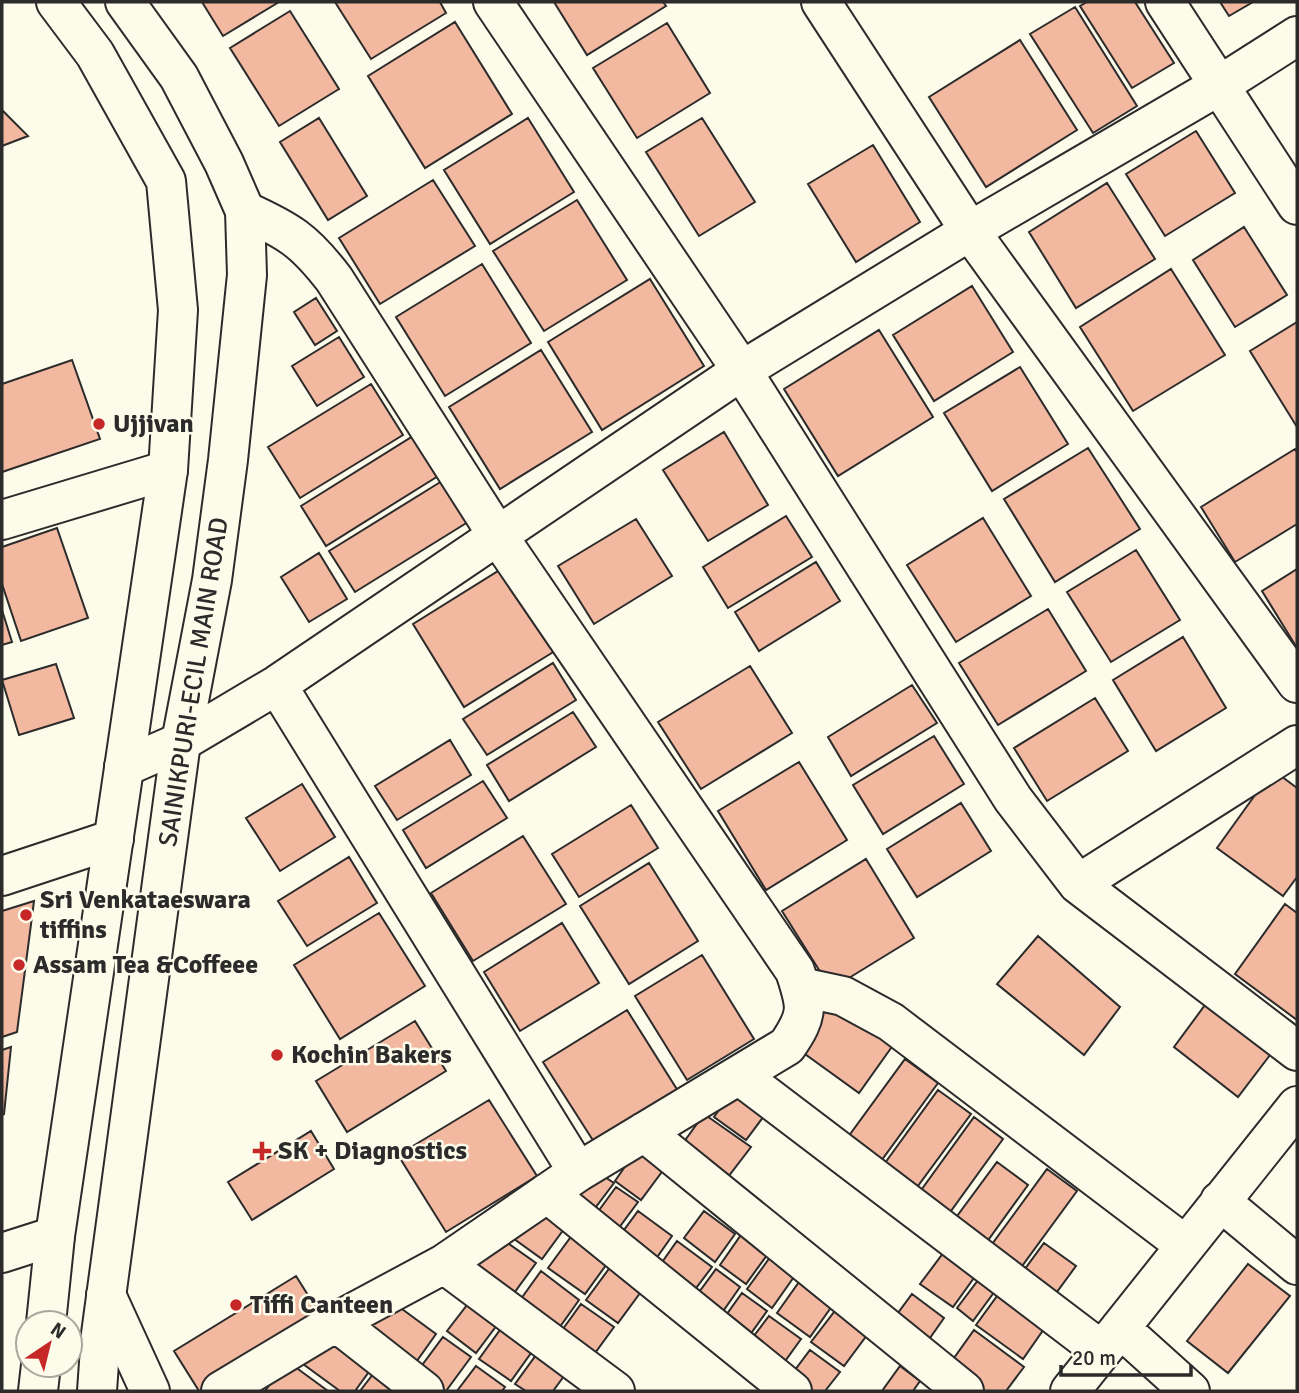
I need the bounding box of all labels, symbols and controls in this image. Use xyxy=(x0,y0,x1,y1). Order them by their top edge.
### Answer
place label: Ujjivan xyxy=(113,408,194,440)
marker: Ujjivan xyxy=(91,416,107,432)
street label: SAINIKPURI-ECIL MAIN ROAD xyxy=(152,515,236,849)
place label: Sri Venkataeswara tiffins xyxy=(39,884,251,946)
marker: Sri Venkataeswara tiffins xyxy=(18,907,34,923)
place label: Assam Tea &Coffeee xyxy=(33,949,258,981)
marker: Assam Tea &Coffeee xyxy=(11,957,27,973)
place label: Kochin Bakers xyxy=(291,1039,452,1071)
marker: Kochin Bakers xyxy=(269,1047,285,1063)
place label: SK + Diagnostics xyxy=(278,1135,467,1167)
marker: SK + Diagnostics xyxy=(252,1141,272,1161)
place label: Tiffi Canteen xyxy=(250,1289,393,1321)
marker: Tiffi Canteen xyxy=(228,1297,244,1313)
north arrow xyxy=(14,1309,84,1379)
text: N xyxy=(46,1317,70,1345)
scale bar xyxy=(1061,1334,1190,1378)
text: 20 m xyxy=(1072,1345,1116,1371)

